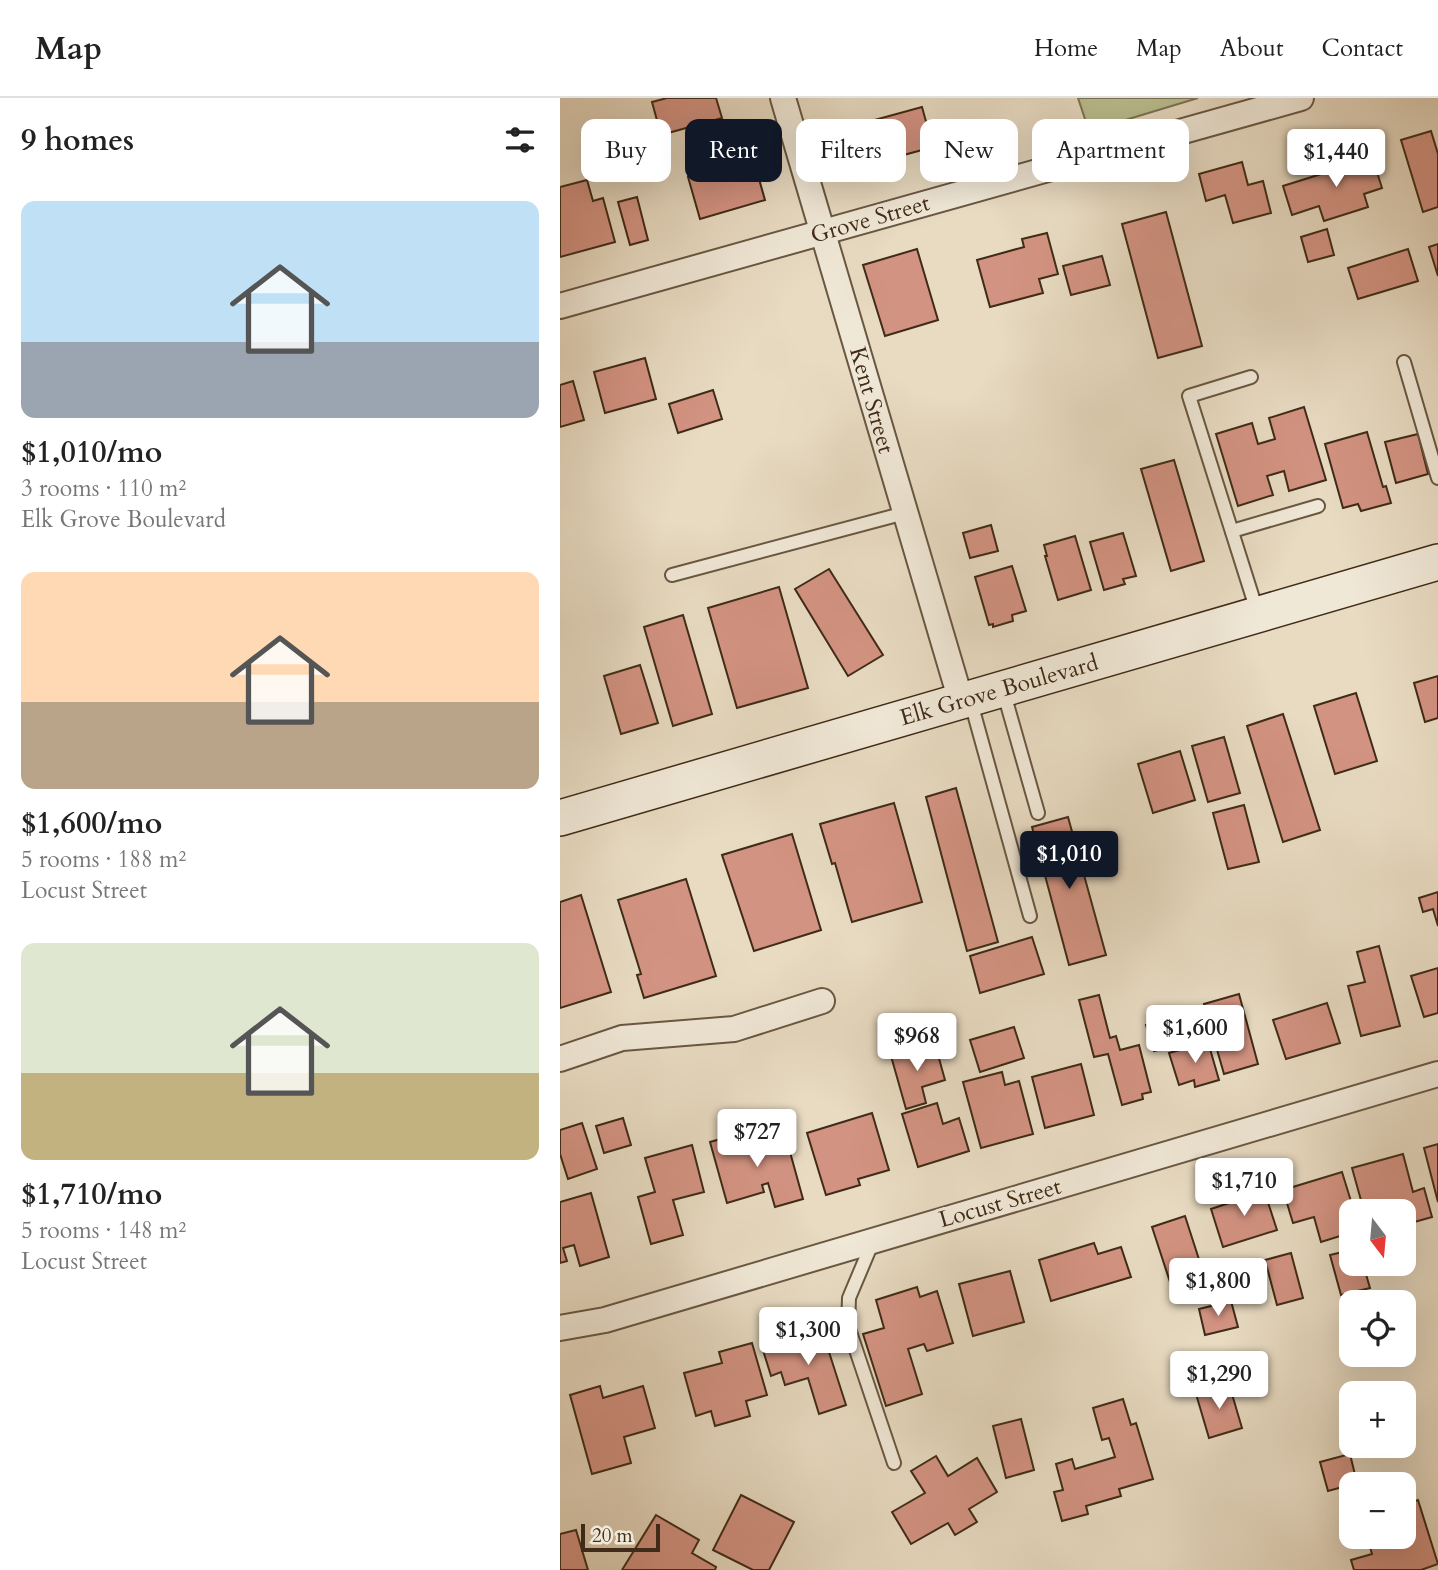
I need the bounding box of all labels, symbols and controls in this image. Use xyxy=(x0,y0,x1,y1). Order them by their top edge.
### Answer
text: Map xyxy=(35,26,102,71)
text: Home xyxy=(1034,32,1098,65)
text: Map xyxy=(1136,32,1182,65)
text: About xyxy=(1220,32,1284,65)
text: Contact xyxy=(1322,32,1403,65)
chip: Buy xyxy=(581,119,671,182)
chip: Rent xyxy=(685,119,782,182)
chip: Filters xyxy=(796,119,906,182)
chip: New xyxy=(920,119,1018,182)
chip: Apartment xyxy=(1032,119,1189,182)
text: 9 homes xyxy=(21,120,134,161)
icon: filters xyxy=(501,121,539,159)
pin: $1,440 xyxy=(1279,130,1393,189)
text: $1,440 xyxy=(1303,136,1369,167)
street label: Grove Street xyxy=(807,187,933,251)
icon: home xyxy=(217,246,343,372)
street label: Kent Street xyxy=(842,343,902,457)
text: $1,010/mo xyxy=(21,432,162,473)
text: 3 rooms · 110 m² xyxy=(21,473,186,504)
text: Elk Grove Boulevard xyxy=(21,504,226,535)
icon: home xyxy=(217,617,343,743)
street label: Elk Grove Boulevard xyxy=(896,647,1103,733)
text: $1,600/mo xyxy=(21,803,162,844)
pin: $1,010 xyxy=(1012,832,1126,891)
text: $1,010 xyxy=(1036,838,1102,869)
text: 5 rooms · 188 m² xyxy=(21,844,186,875)
text: Locust Street xyxy=(21,875,147,906)
icon: home xyxy=(217,988,343,1114)
pin: $1,600 xyxy=(1138,1006,1252,1065)
text: $1,600 xyxy=(1162,1012,1228,1043)
pin: $968 xyxy=(876,1014,958,1073)
text: $968 xyxy=(893,1020,941,1051)
pin: $727 xyxy=(716,1110,798,1169)
text: $727 xyxy=(733,1116,781,1147)
pin: $1,710 xyxy=(1187,1158,1301,1218)
text: $1,710 xyxy=(1211,1165,1277,1196)
street label: Locust Street xyxy=(935,1171,1065,1235)
text: $1,710/mo xyxy=(21,1174,162,1215)
north arrow xyxy=(1339,1199,1416,1276)
map controls xyxy=(1339,1199,1416,1549)
text: 5 rooms · 148 m² xyxy=(21,1215,186,1246)
text: Locust Street xyxy=(21,1246,147,1277)
pin: $1,800 xyxy=(1161,1258,1275,1318)
text: $1,800 xyxy=(1185,1265,1251,1296)
button: locate xyxy=(1339,1290,1416,1367)
pin: $1,300 xyxy=(751,1308,865,1367)
text: $1,300 xyxy=(775,1314,841,1345)
pin: $1,290 xyxy=(1162,1352,1276,1411)
text: $1,290 xyxy=(1186,1358,1252,1389)
button: + xyxy=(1339,1381,1416,1458)
button: − xyxy=(1339,1472,1416,1549)
scale bar xyxy=(581,1521,660,1553)
text: 20 m xyxy=(592,1523,633,1549)

